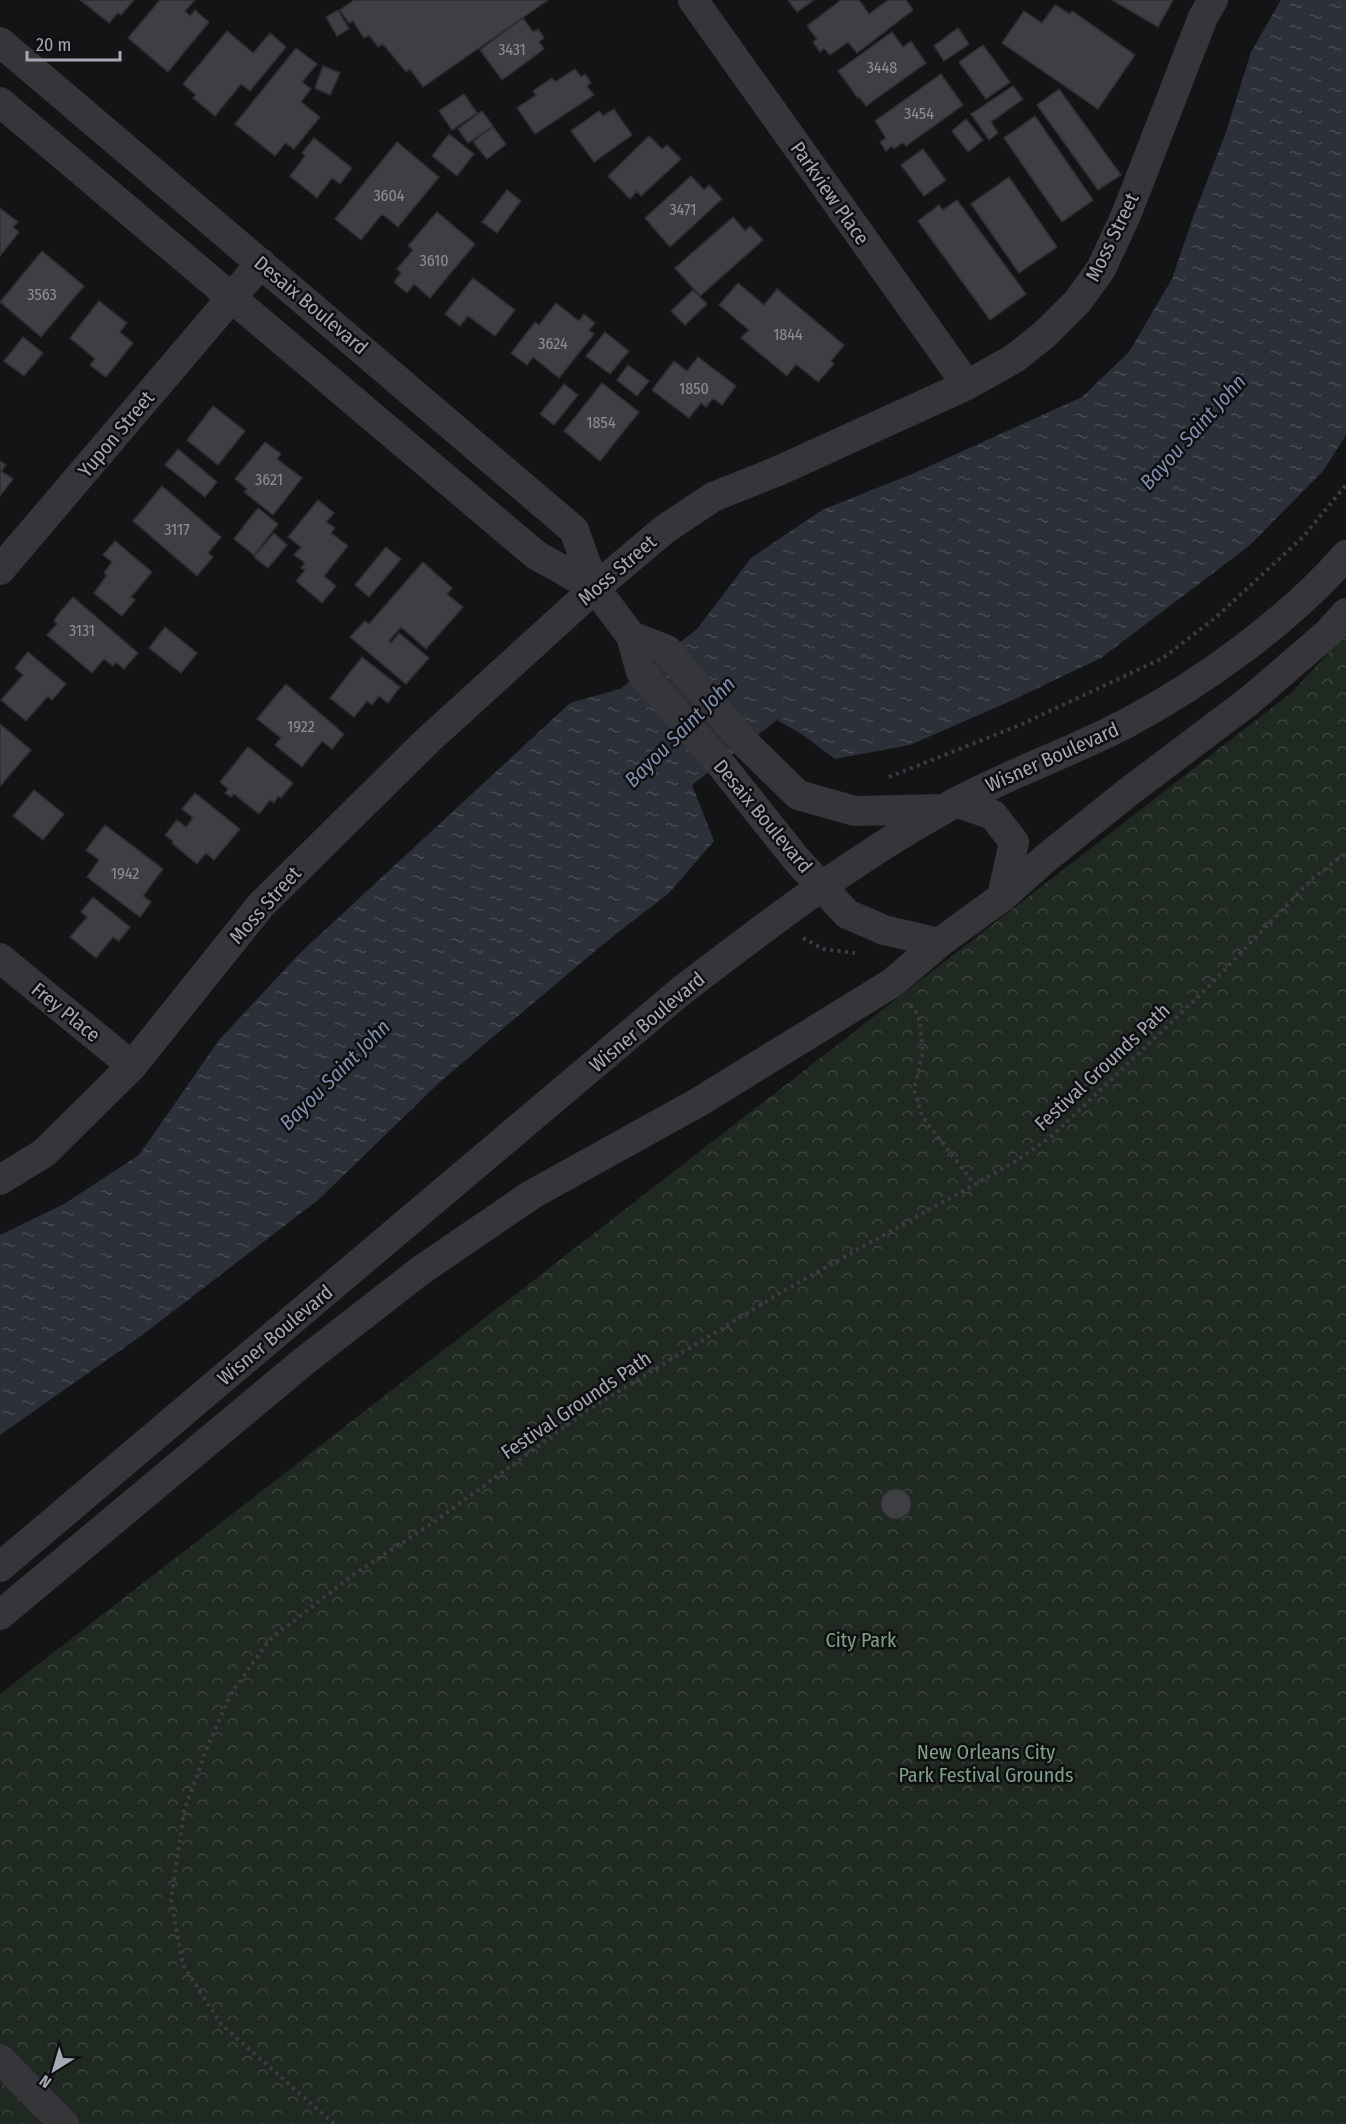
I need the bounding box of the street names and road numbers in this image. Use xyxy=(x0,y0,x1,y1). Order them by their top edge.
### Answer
street label: Parkview Place xyxy=(786,137,874,249)
street label: Moss Street xyxy=(1080,188,1144,285)
street label: Desaix Boulevard xyxy=(249,251,373,359)
street label: Yupon Street xyxy=(73,386,159,482)
street label: Moss Street xyxy=(573,529,661,610)
street label: Wisner Boulevard xyxy=(982,717,1122,797)
street label: Desaix Boulevard xyxy=(709,754,817,878)
street label: Moss Street xyxy=(224,861,306,949)
street label: Wisner Boulevard xyxy=(584,967,710,1077)
street label: Frey Place xyxy=(27,977,105,1047)
street label: Festival Grounds Path xyxy=(1029,998,1175,1136)
street label: Wisner Boulevard xyxy=(212,1280,338,1390)
street label: Festival Grounds Path xyxy=(496,1346,656,1464)

